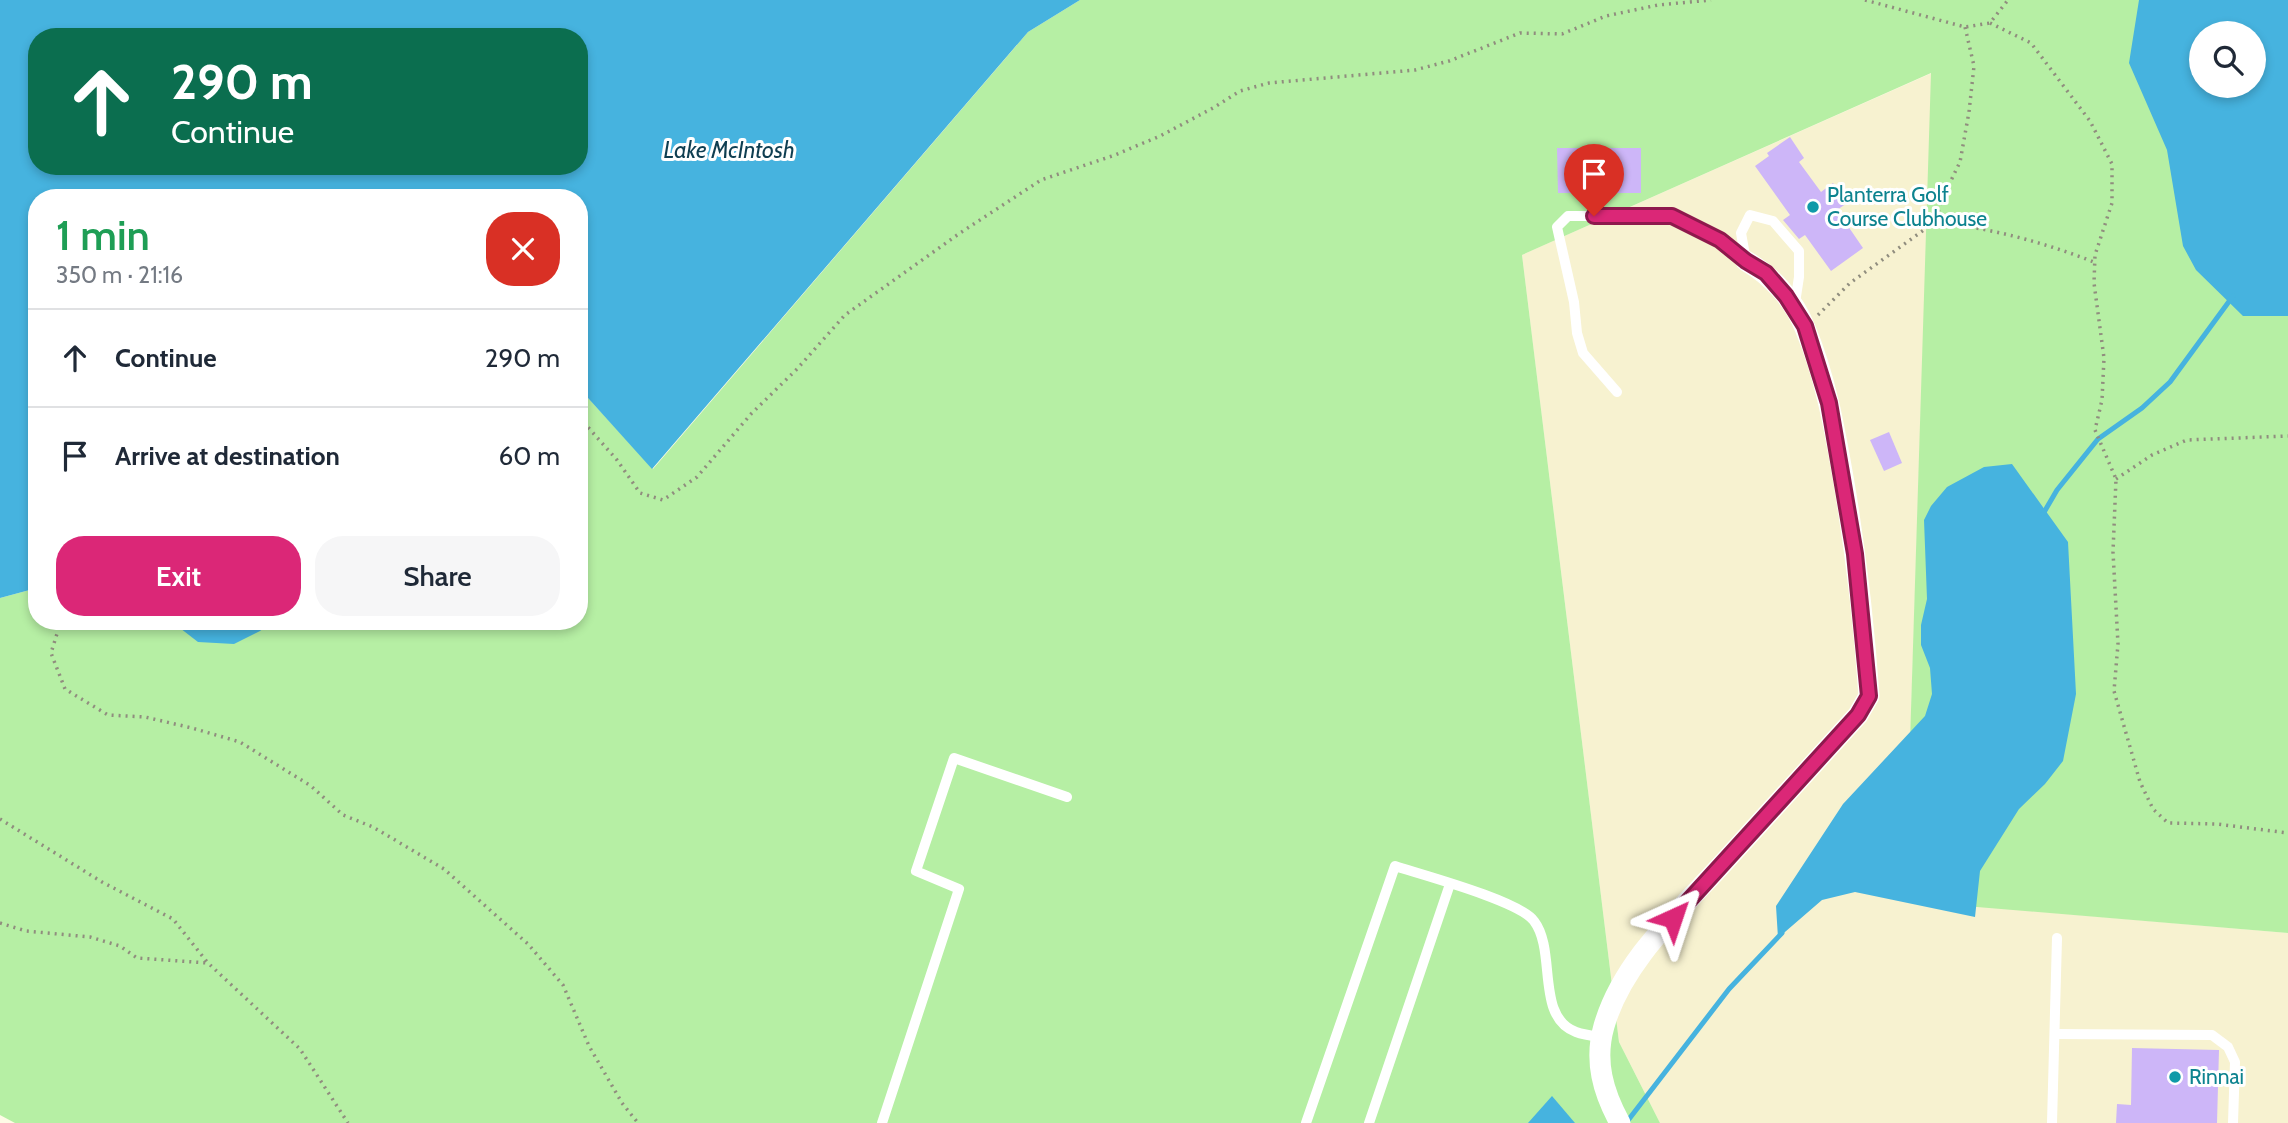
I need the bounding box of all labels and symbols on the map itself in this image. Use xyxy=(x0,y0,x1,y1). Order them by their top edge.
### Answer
water label: Lake McIntosh xyxy=(663,136,795,164)
pin xyxy=(1564,144,1624,216)
place label: Planterra Golf Course Clubhouse xyxy=(1827,182,1987,231)
marker: Planterra Golf Course Clubhouse xyxy=(1805,199,1821,215)
position arrow xyxy=(1636,881,1710,955)
place label: Rinnai xyxy=(2189,1064,2244,1089)
marker: Rinnai xyxy=(2167,1069,2183,1085)

